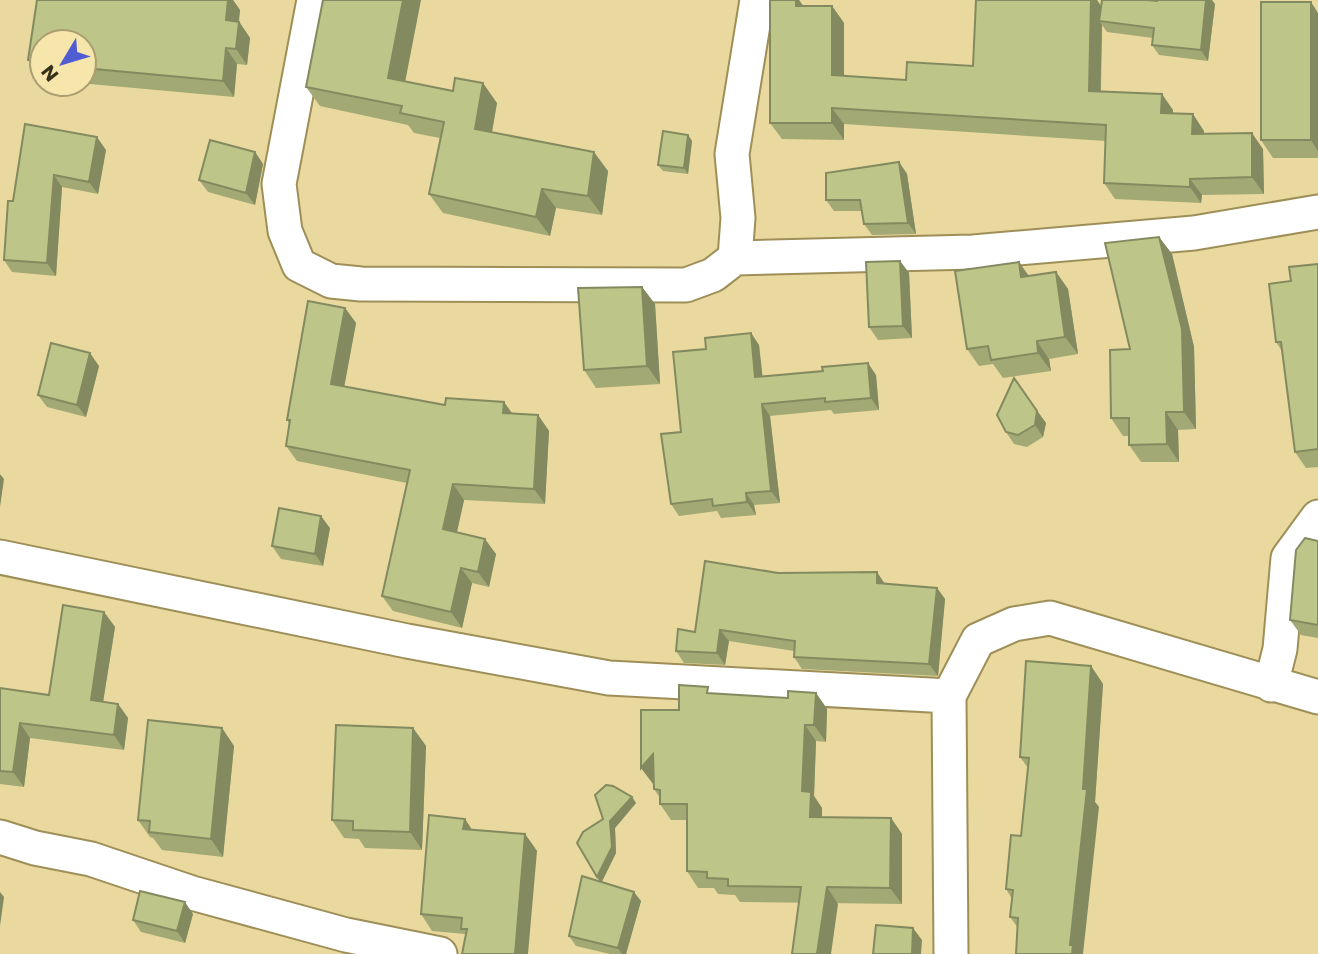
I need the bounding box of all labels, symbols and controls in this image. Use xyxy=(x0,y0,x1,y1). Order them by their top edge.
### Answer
north arrow xyxy=(28,28,98,98)
text: N xyxy=(35,59,65,87)

